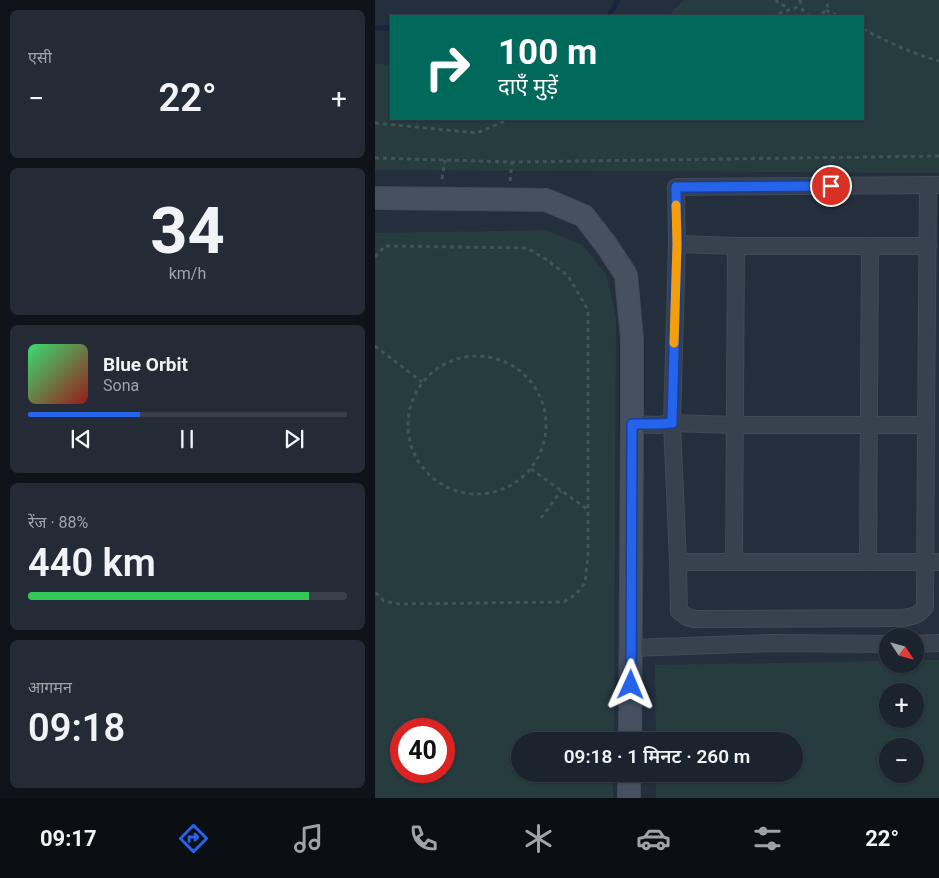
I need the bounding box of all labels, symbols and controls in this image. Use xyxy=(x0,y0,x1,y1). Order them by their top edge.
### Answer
text: 100 m xyxy=(498,32,597,73)
icon: right xyxy=(415,35,480,100)
text: एसी xyxy=(28,48,52,67)
text: दाएँ मुड़ें xyxy=(498,74,558,99)
text: 22° xyxy=(159,76,217,120)
text: − xyxy=(28,82,44,115)
text: + xyxy=(331,82,347,115)
pin xyxy=(810,165,852,207)
icon: arrive xyxy=(817,172,845,200)
text: 34 xyxy=(150,193,225,269)
text: km/h xyxy=(169,264,206,283)
text: Blue Orbit xyxy=(103,353,188,376)
text: Sona xyxy=(103,376,139,395)
icon: previous xyxy=(67,425,95,453)
icon: pause xyxy=(173,425,201,453)
icon: next xyxy=(280,425,308,453)
text: रेंज · 88% xyxy=(28,513,88,532)
text: 440 km xyxy=(28,541,156,585)
north arrow xyxy=(879,628,924,672)
map controls xyxy=(879,628,924,783)
position arrow xyxy=(604,658,656,710)
text: आगमन xyxy=(28,678,72,697)
button: + xyxy=(879,683,924,728)
text: 09:18 xyxy=(28,706,125,750)
speed limit sign: 40 xyxy=(390,718,455,783)
button: − xyxy=(879,738,924,783)
text: 09:18 · 1 मिनट · 260 m xyxy=(564,745,750,768)
icon: directions xyxy=(176,821,211,856)
icon: music xyxy=(291,821,326,856)
icon: phone xyxy=(406,821,441,856)
icon: climate xyxy=(521,821,556,856)
icon: car xyxy=(636,821,671,856)
icon: filters xyxy=(750,821,785,856)
text: 09:17 xyxy=(40,826,97,851)
text: 22° xyxy=(865,826,899,851)

